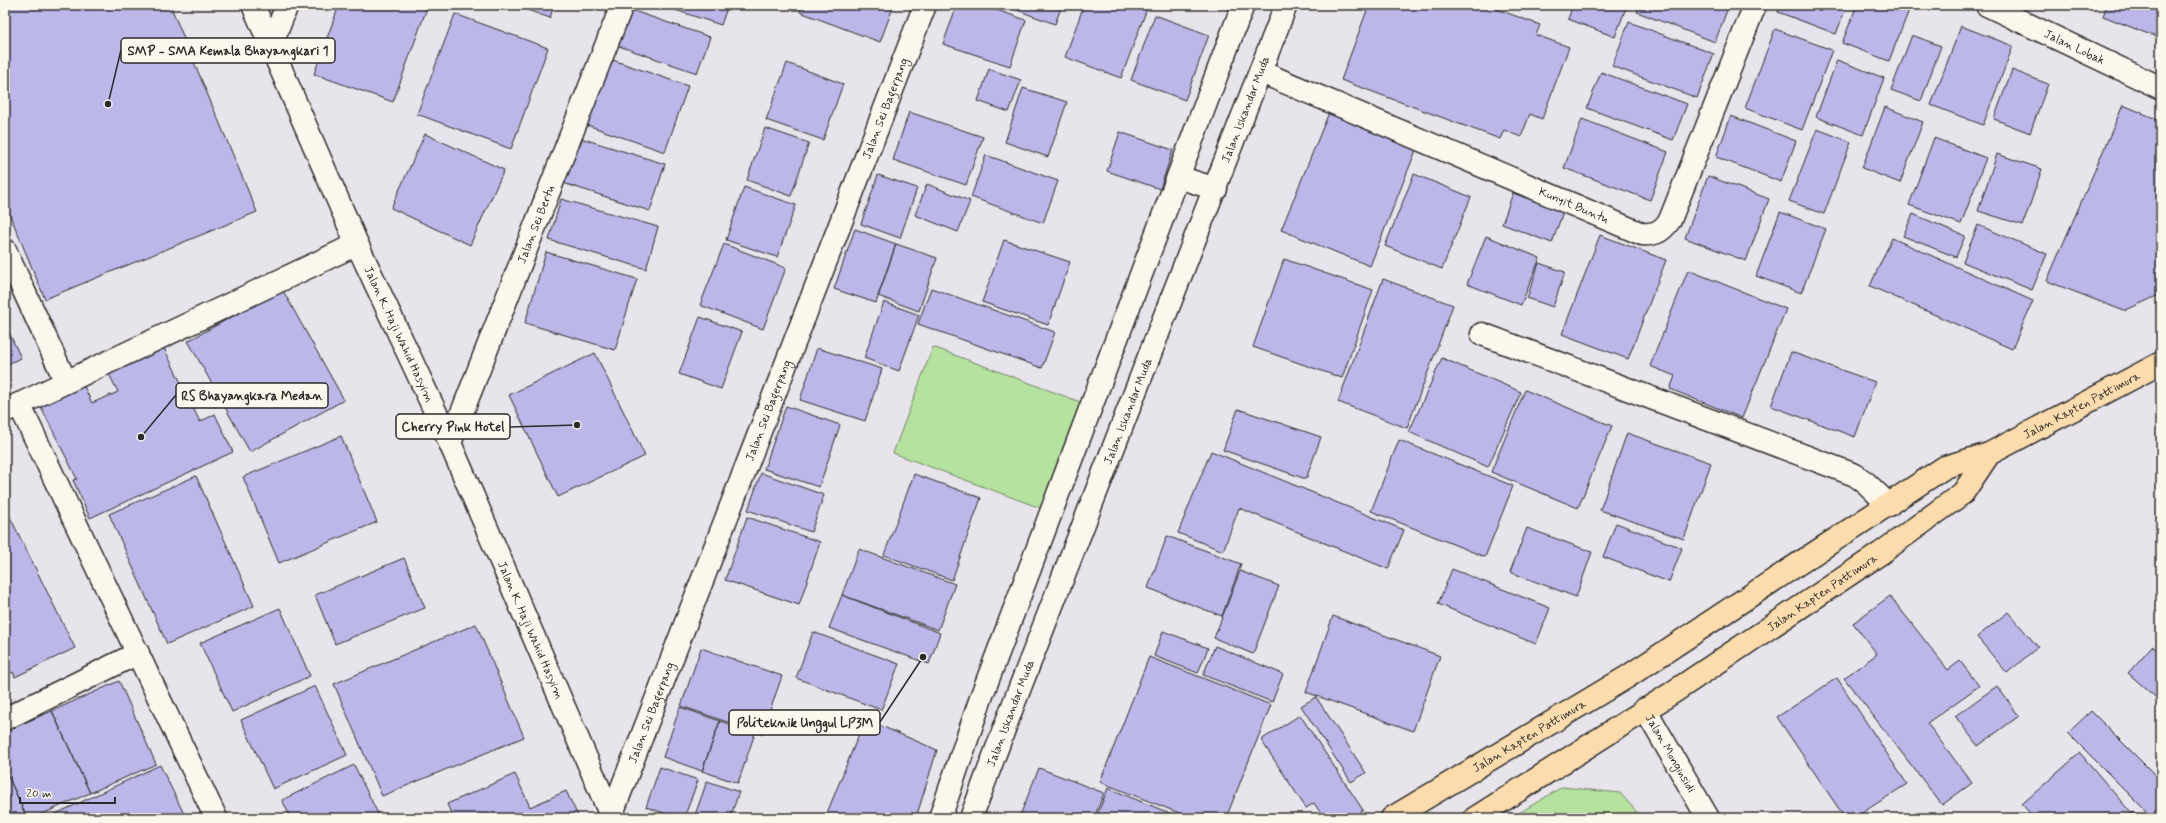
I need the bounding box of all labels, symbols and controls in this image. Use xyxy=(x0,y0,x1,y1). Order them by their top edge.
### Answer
street label: Jalan Lobak xyxy=(2041,26,2107,69)
callout: SMP - SMA Kemala Bhayangkari 1 xyxy=(121,38,335,63)
text: SMP - SMA Kemala Bhayangkari 1 xyxy=(128,43,329,61)
street label: Jalan Iskandar Muda xyxy=(1218,54,1274,165)
street label: Jalan Sei Bagerpang xyxy=(859,56,913,161)
street label: Jalan Sei Bertu xyxy=(514,183,560,266)
street label: Kunyit Buntu xyxy=(1536,184,1611,228)
street label: Jalan K. Haji Wahid Hasyim xyxy=(359,264,437,405)
street label: Jalan Iskandar Muda xyxy=(1101,356,1157,467)
street label: Jalan Sei Bagerpang xyxy=(742,358,796,464)
street label: Jalan Kapten Pattimura xyxy=(2021,368,2144,443)
callout: RS Bhayangkara Medan xyxy=(176,383,328,408)
text: RS Bhayangkara Medan xyxy=(181,388,323,406)
callout: Cherry Pink Hotel xyxy=(396,414,510,439)
text: Cherry Pink Hotel xyxy=(402,419,505,436)
street label: Jalan Kapten Pattimura xyxy=(1764,550,1882,636)
street label: Jalan K. Haji Wahid Hasyim xyxy=(493,559,567,702)
street label: Jalan Iskandar Muda xyxy=(984,658,1039,769)
street label: Jalan Sei Bagerpang xyxy=(625,660,679,766)
street label: Jalan Kapten Pattimura xyxy=(1470,696,1590,777)
callout: Politeknik Unggul LP3M xyxy=(729,710,880,735)
street label: Jalan Monginsidi xyxy=(1641,711,1699,796)
text: Politeknik Unggul LP3M xyxy=(737,715,874,734)
scale bar xyxy=(20,779,115,805)
text: 20 m xyxy=(26,786,52,802)

